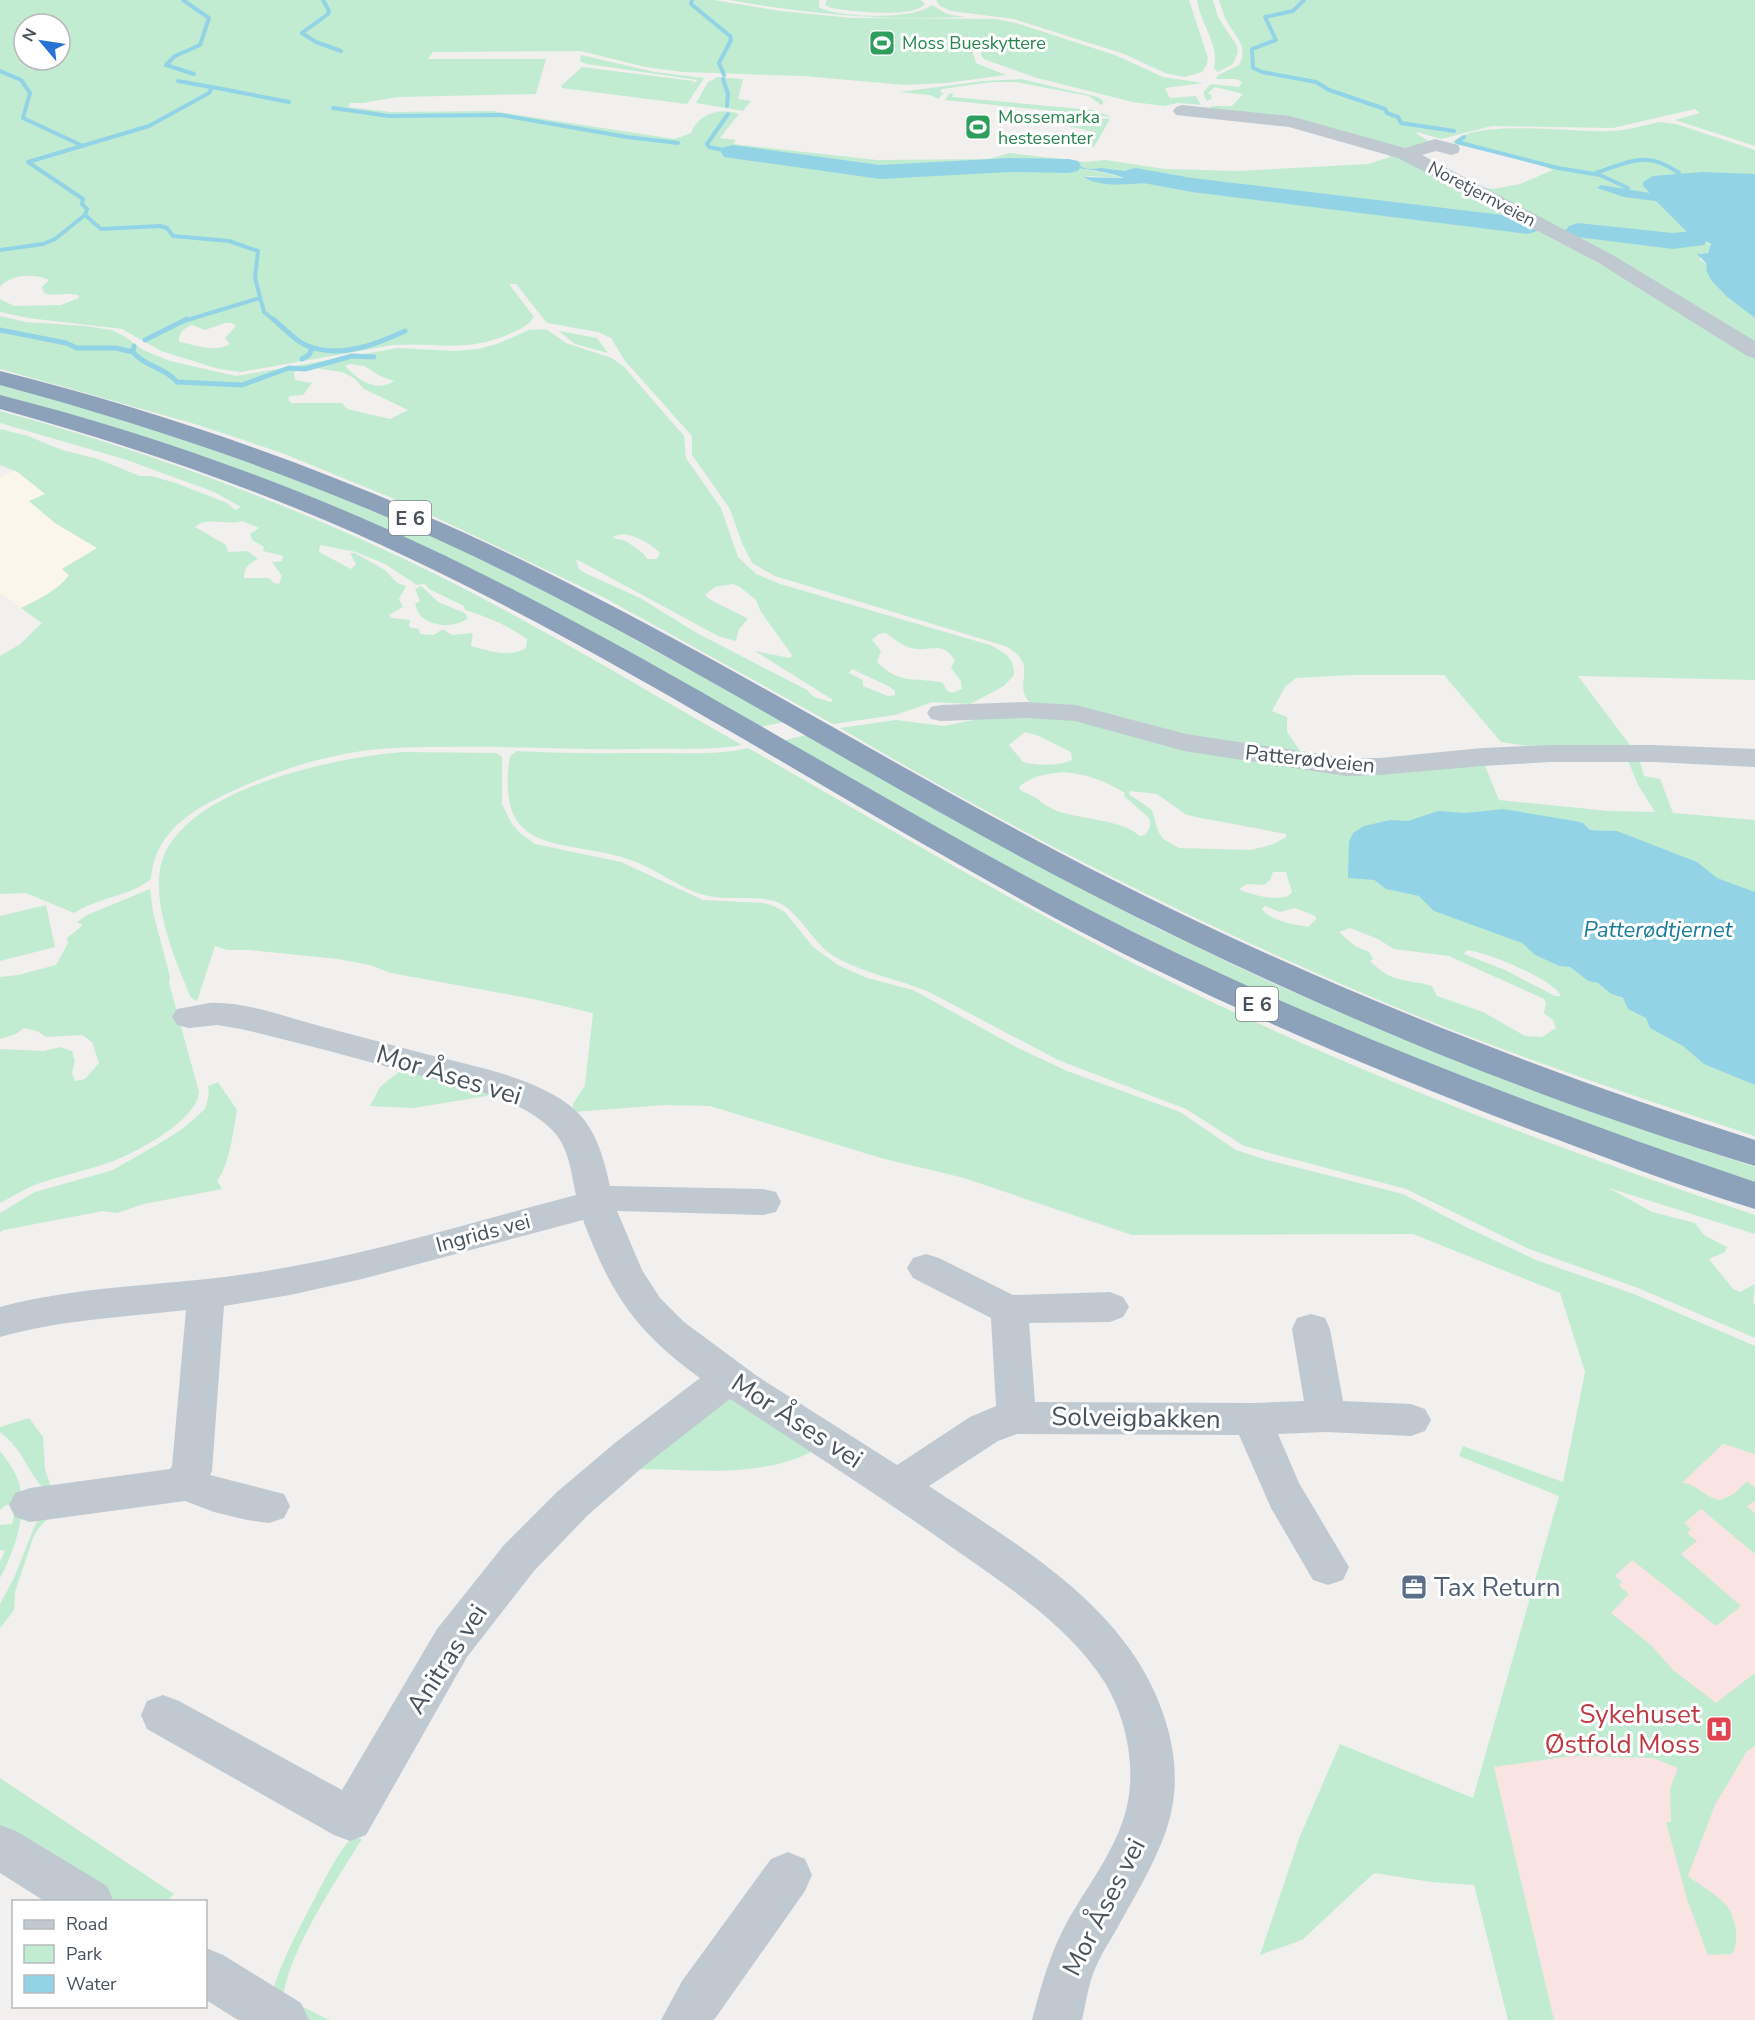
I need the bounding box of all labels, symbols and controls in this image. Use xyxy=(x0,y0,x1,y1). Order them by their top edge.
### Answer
north arrow xyxy=(12,12,72,72)
text: N xyxy=(17,25,42,46)
sports icon: Moss Bueskyttere xyxy=(867,28,897,58)
place label: Moss Bueskyttere xyxy=(902,31,1046,55)
place label: Mossemarka hestesenter xyxy=(998,105,1100,150)
sports icon: Mossemarka hestesenter xyxy=(963,112,993,142)
street label: Noretjernveien xyxy=(1424,156,1540,232)
road number: E 6 xyxy=(389,501,431,535)
street label: Patterødveien xyxy=(1244,738,1376,780)
water label: Patterødtjernet xyxy=(1584,915,1734,945)
road number: E 6 xyxy=(1236,987,1278,1021)
street label: Mor Åses vei xyxy=(372,1036,526,1114)
street label: Ingrids vei xyxy=(433,1207,533,1259)
street label: Mor Åses vei xyxy=(725,1365,869,1477)
street label: Solveigbakken xyxy=(1051,1399,1221,1437)
place label: Tax Return xyxy=(1434,1570,1560,1605)
office icon: Tax Return xyxy=(1399,1572,1429,1602)
street label: Anitras vei xyxy=(399,1597,495,1721)
place label: Sykehuset Østfold Moss xyxy=(1545,1697,1701,1762)
hospital icon: Sykehuset Østfold Moss xyxy=(1704,1714,1734,1744)
street label: Mor Åses vei xyxy=(1054,1832,1154,1982)
legend xyxy=(12,1900,207,2008)
text: Road xyxy=(66,1912,108,1936)
text: Park xyxy=(66,1942,103,1966)
text: Water xyxy=(66,1972,117,1996)

